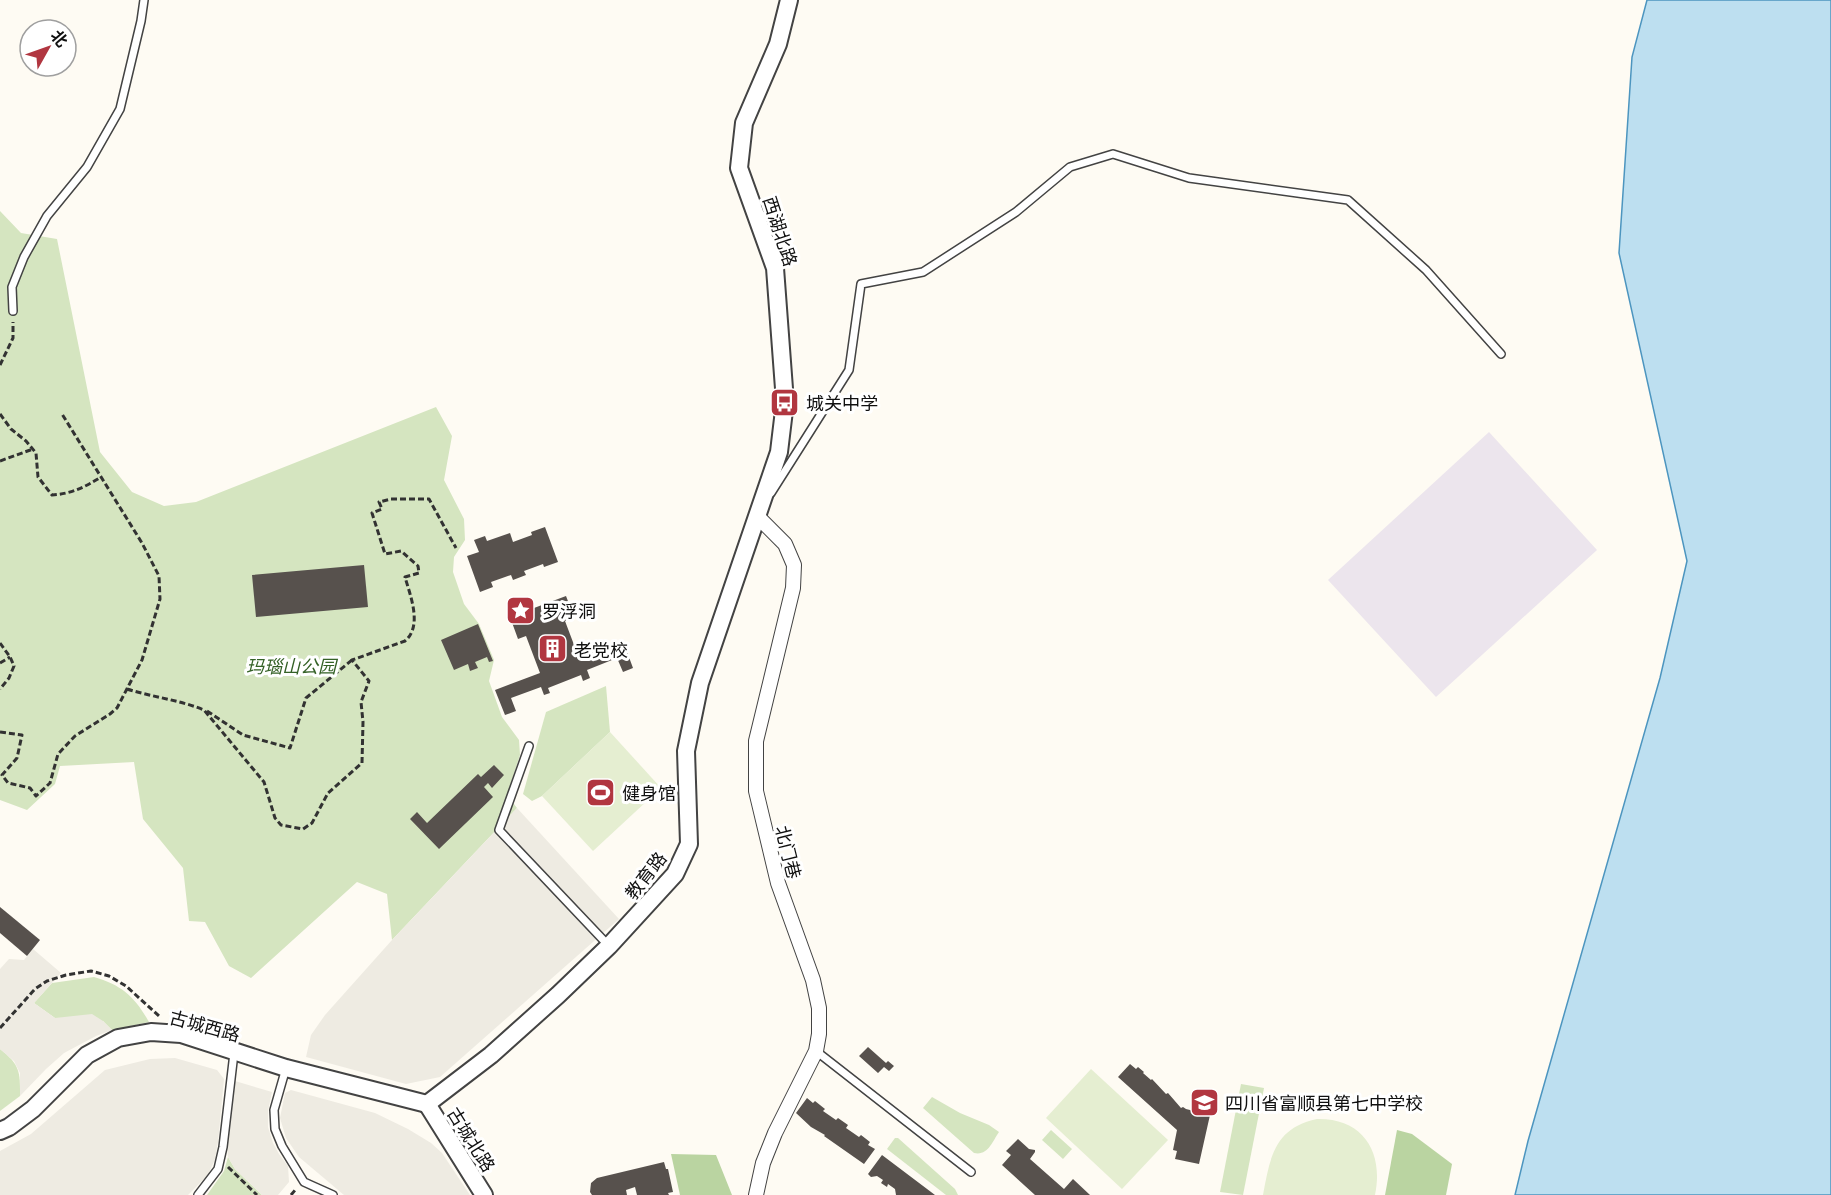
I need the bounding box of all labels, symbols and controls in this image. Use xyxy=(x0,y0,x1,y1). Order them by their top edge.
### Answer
north arrow xyxy=(18,18,78,78)
text: 北 xyxy=(46,24,75,52)
street label: 西湖北路 xyxy=(757,193,805,269)
bus stop icon: 城关中学 xyxy=(769,386,801,418)
place label: 城关中学 xyxy=(806,389,878,416)
place icon: 罗浮洞 xyxy=(505,594,537,626)
place label: 罗浮洞 xyxy=(542,597,596,624)
building icon: 老党校 xyxy=(537,633,569,665)
place label: 老党校 xyxy=(574,636,628,663)
park label: 玛瑙山公园 xyxy=(246,652,339,679)
sports icon: 健身馆 xyxy=(585,776,617,808)
place label: 健身馆 xyxy=(622,779,676,806)
street label: 北门巷 xyxy=(769,823,809,881)
street label: 教育路 xyxy=(618,845,672,905)
street label: 古城西路 xyxy=(167,1003,243,1047)
school or university icon: 四川省富顺县第七中学校 xyxy=(1188,1086,1220,1118)
place label: 四川省富顺县第七中学校 xyxy=(1225,1089,1423,1116)
street label: 古城北路 xyxy=(441,1101,503,1177)

